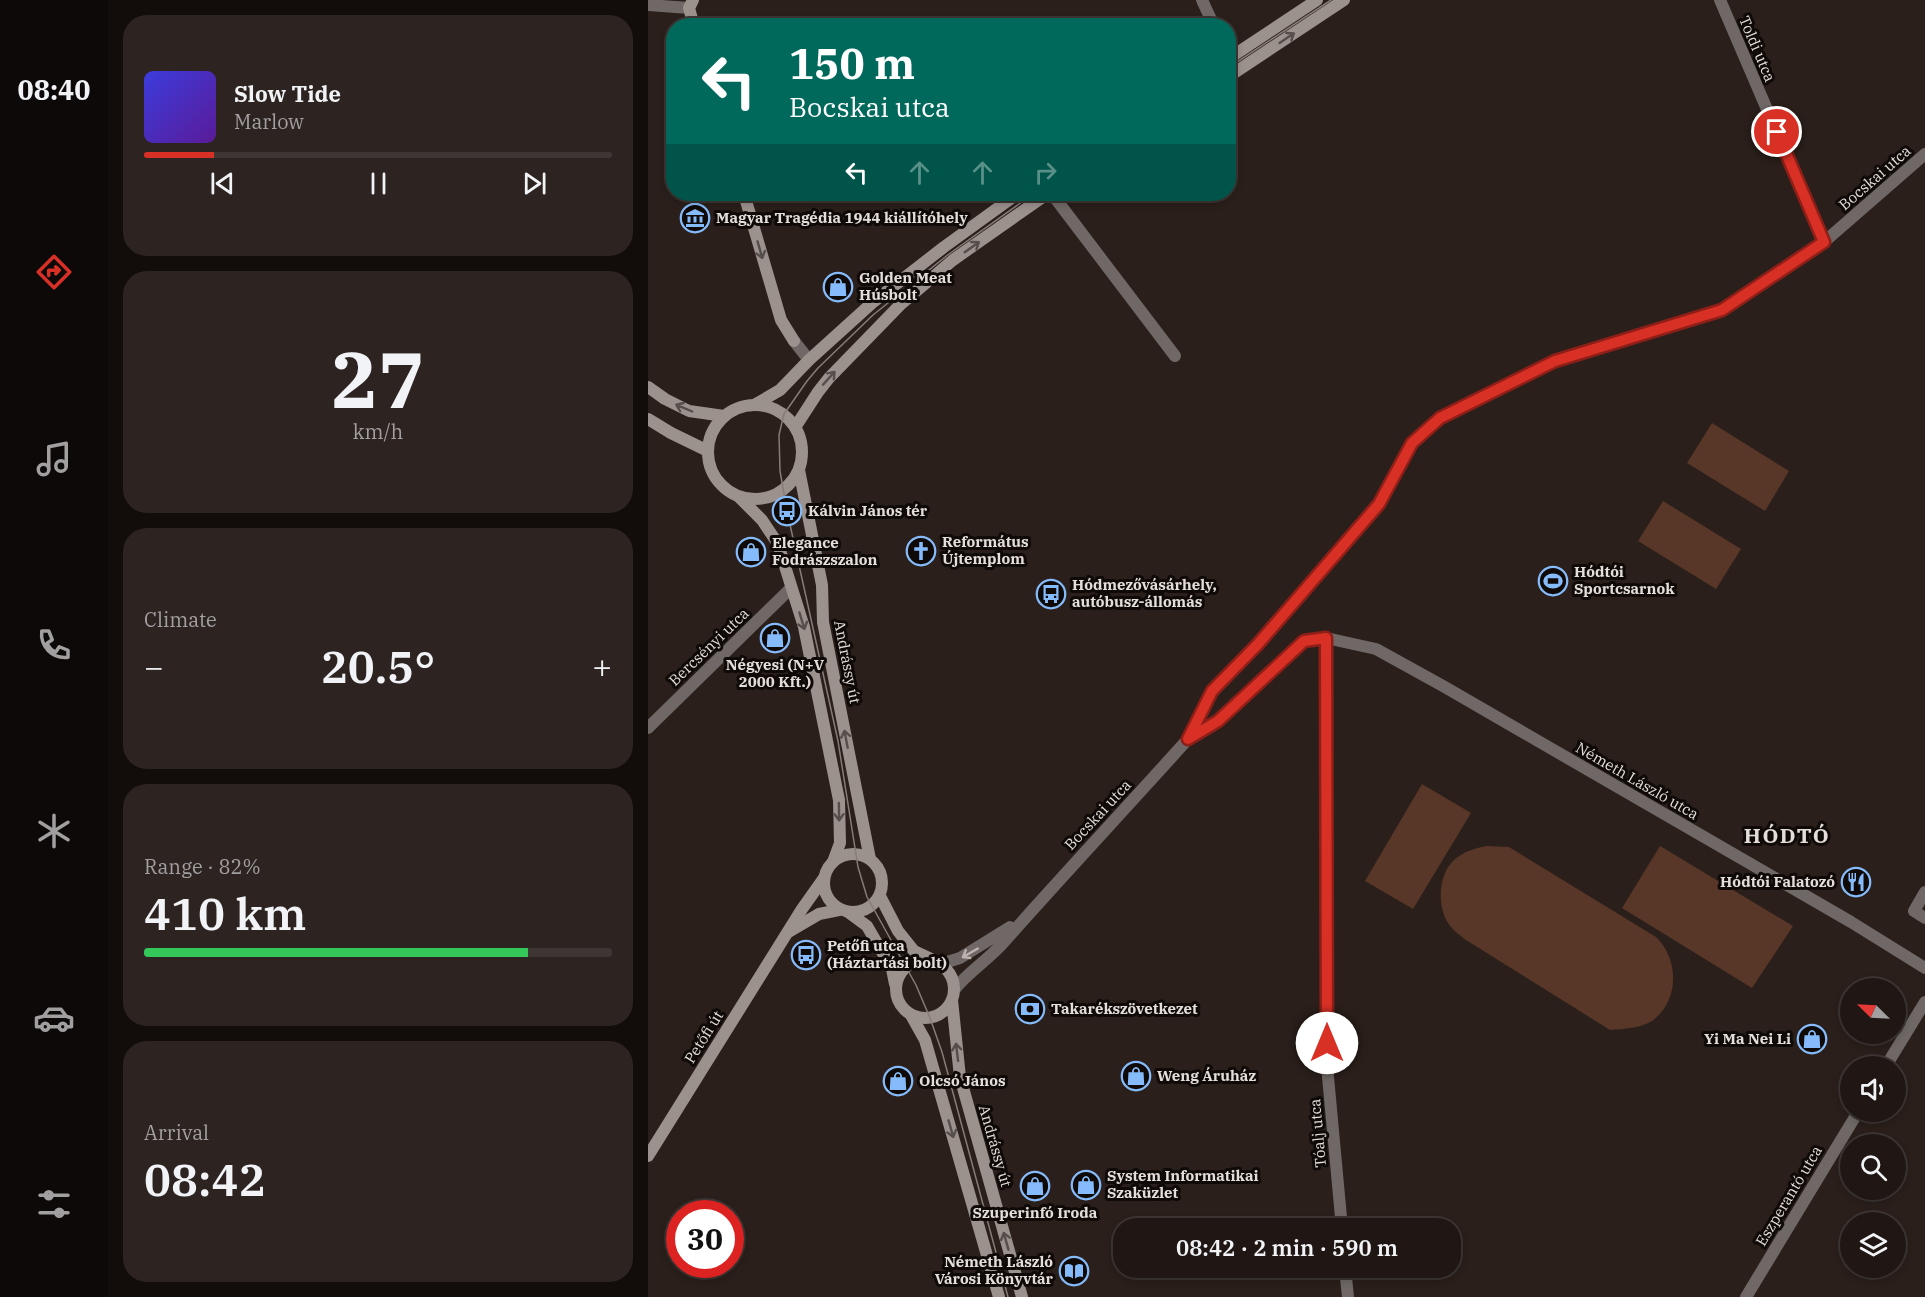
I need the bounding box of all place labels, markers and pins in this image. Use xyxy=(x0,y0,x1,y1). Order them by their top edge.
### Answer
pin xyxy=(1751,106,1802,157)
museum icon: Magyar Tragédia 1944 kiállítóhely xyxy=(679,202,711,234)
place label: Magyar Tragédia 1944 kiállítóhely xyxy=(716,208,968,227)
place label: Golden Meat Húsbolt xyxy=(859,268,952,304)
shop icon: Golden Meat Húsbolt xyxy=(822,271,854,303)
bus stop icon: Kálvin János tér xyxy=(771,495,803,527)
place label: Kálvin János tér xyxy=(808,501,928,520)
place label: Református Újtemplom xyxy=(942,532,1029,568)
place label: Elegance Fodrászszalon xyxy=(772,533,878,569)
church icon: Református Újtemplom xyxy=(905,535,937,567)
shop icon: Elegance Fodrászszalon xyxy=(735,536,767,568)
place label: Hódtói Sportcsarnok xyxy=(1574,562,1675,598)
sports icon: Hódtói Sportcsarnok xyxy=(1537,565,1569,597)
place label: Hódmezővásárhely, autóbusz-állomás xyxy=(1072,575,1217,611)
bus stop icon: Hódmezővásárhely, autóbusz-állomás xyxy=(1035,578,1067,610)
shop icon: Négyesi (N+V 2000 Kft.) xyxy=(759,622,791,654)
place label: Négyesi (N+V 2000 Kft.) xyxy=(726,655,825,691)
restaurant icon: Hódtói Falatozó xyxy=(1840,866,1872,898)
place label: Hódtói Falatozó xyxy=(1720,872,1835,891)
place label: Petőfi utca (Háztartási bolt) xyxy=(827,936,947,972)
bus stop icon: Petőfi utca (Háztartási bolt) xyxy=(790,939,822,971)
bank icon: Takarékszövetkezet xyxy=(1014,993,1046,1025)
place label: Takarékszövetkezet xyxy=(1051,999,1198,1018)
shop icon: Yi Ma Nei Li xyxy=(1796,1023,1828,1055)
place label: Yi Ma Nei Li xyxy=(1704,1029,1791,1048)
shop icon: Weng Áruház xyxy=(1120,1060,1152,1092)
shop icon: Olcsó János xyxy=(882,1065,914,1097)
place label: Weng Áruház xyxy=(1157,1066,1256,1085)
place label: Olcsó János xyxy=(919,1071,1006,1090)
place label: System Informatikai Szaküzlet xyxy=(1107,1166,1259,1202)
shop icon: System Informatikai Szaküzlet xyxy=(1070,1169,1102,1201)
shop icon: Szuperinfó Iroda xyxy=(1019,1170,1051,1202)
place label: Szuperinfó Iroda xyxy=(973,1203,1098,1222)
place label: Németh László Városi Könyvtár xyxy=(935,1252,1054,1288)
library icon: Németh László Városi Könyvtár xyxy=(1058,1255,1090,1287)

